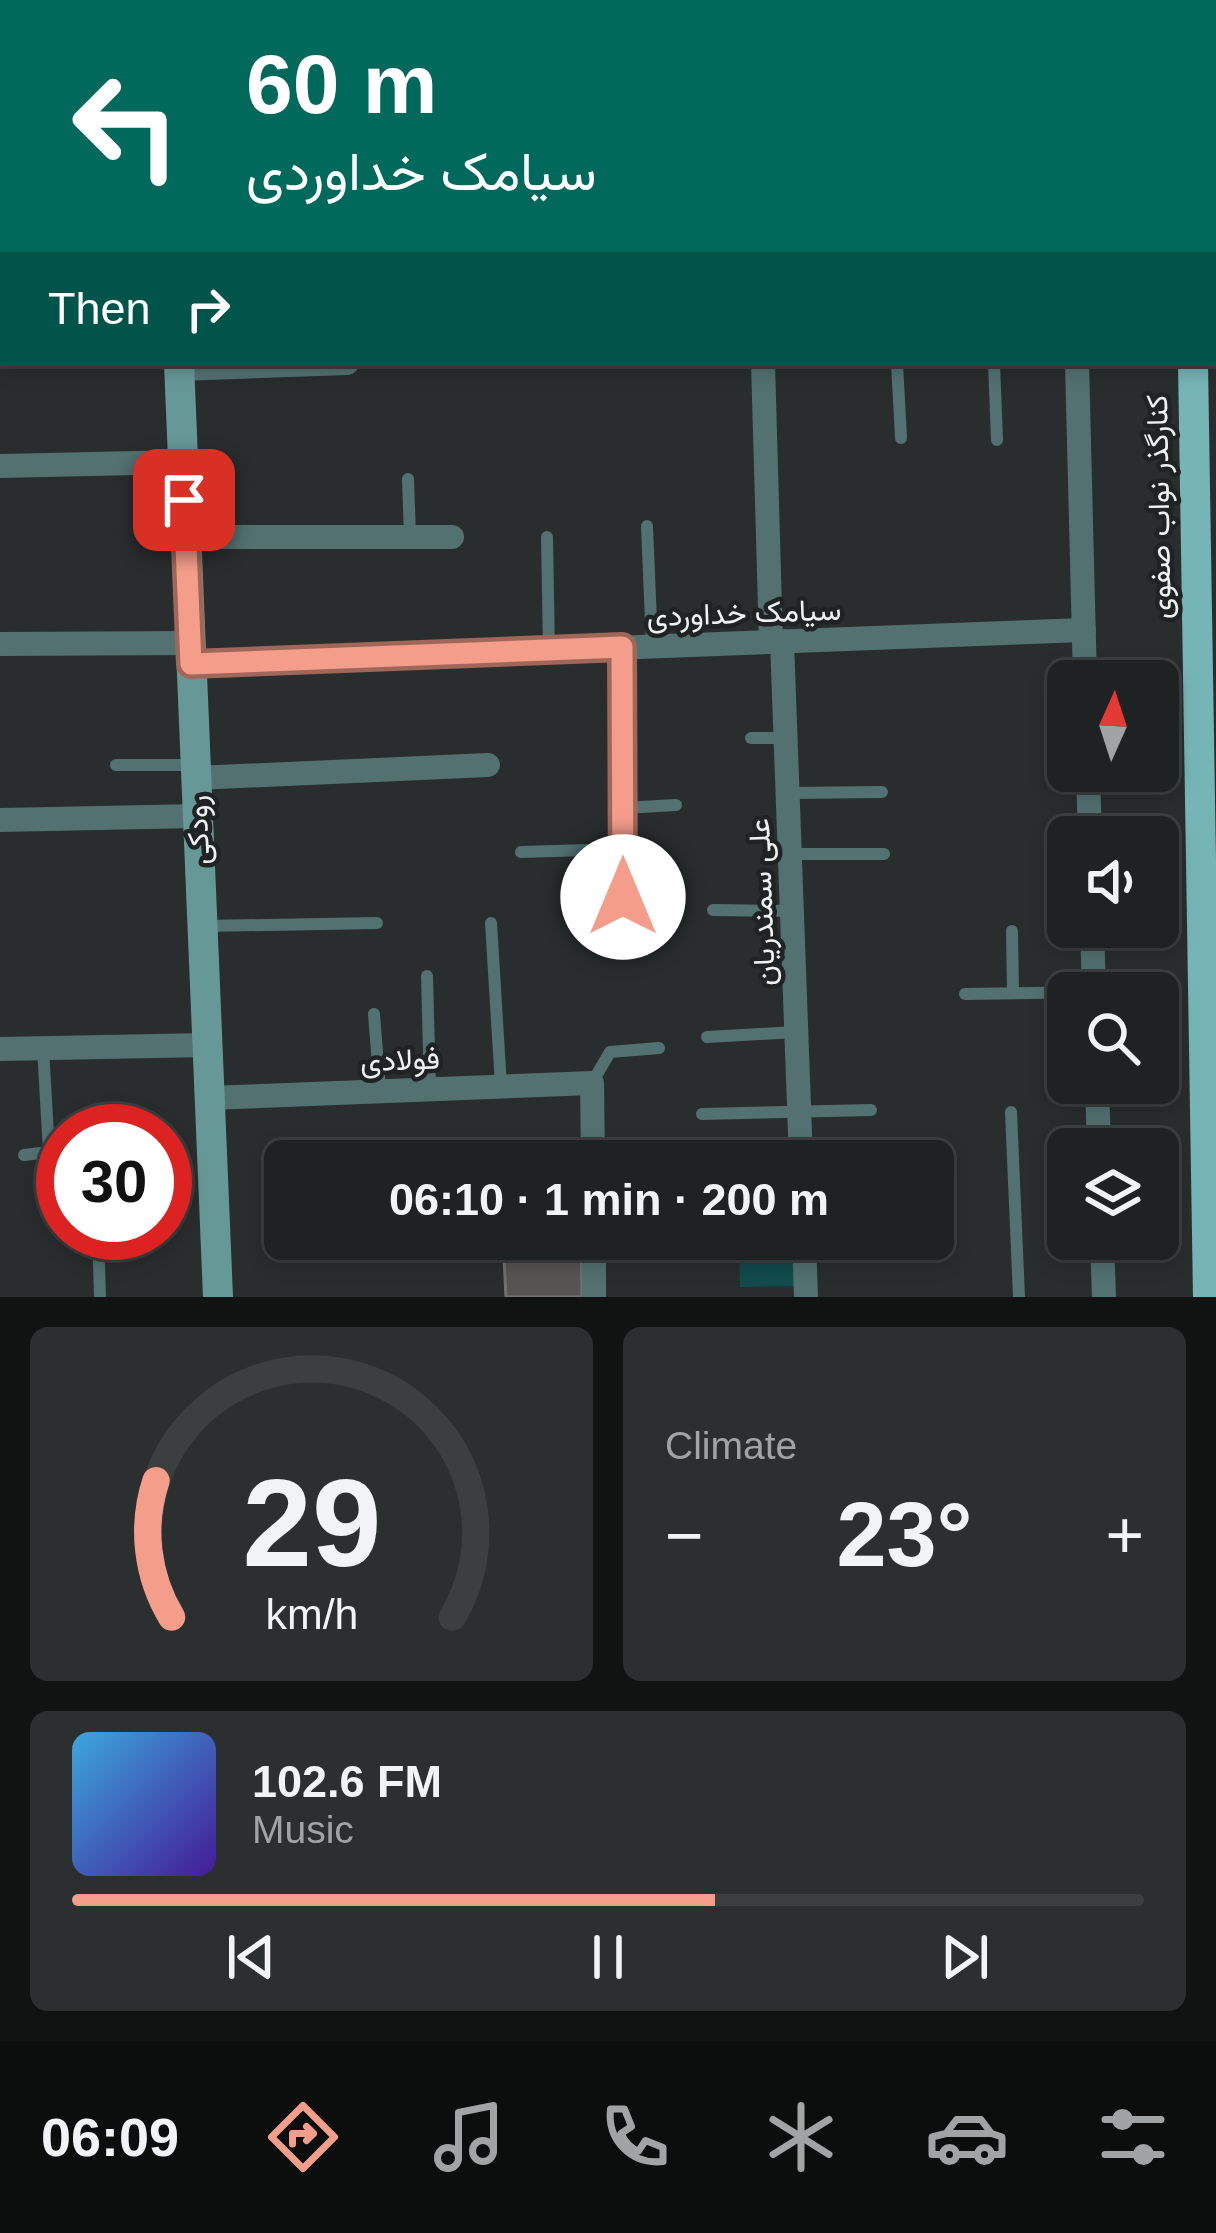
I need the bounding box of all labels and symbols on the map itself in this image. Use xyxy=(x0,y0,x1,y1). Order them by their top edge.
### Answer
street label: کنارگذر نواب صفوی xyxy=(1140,394,1179,620)
pin xyxy=(133,449,235,551)
street label: سیامک خداوردی xyxy=(646,593,842,634)
north arrow xyxy=(1047,660,1179,792)
street label: رودکی xyxy=(180,794,217,866)
street label: علی سمندریان xyxy=(742,818,783,986)
position arrow xyxy=(560,834,686,960)
street label: فولادی xyxy=(360,1042,440,1079)
speed limit sign: 30 xyxy=(36,1104,192,1260)

